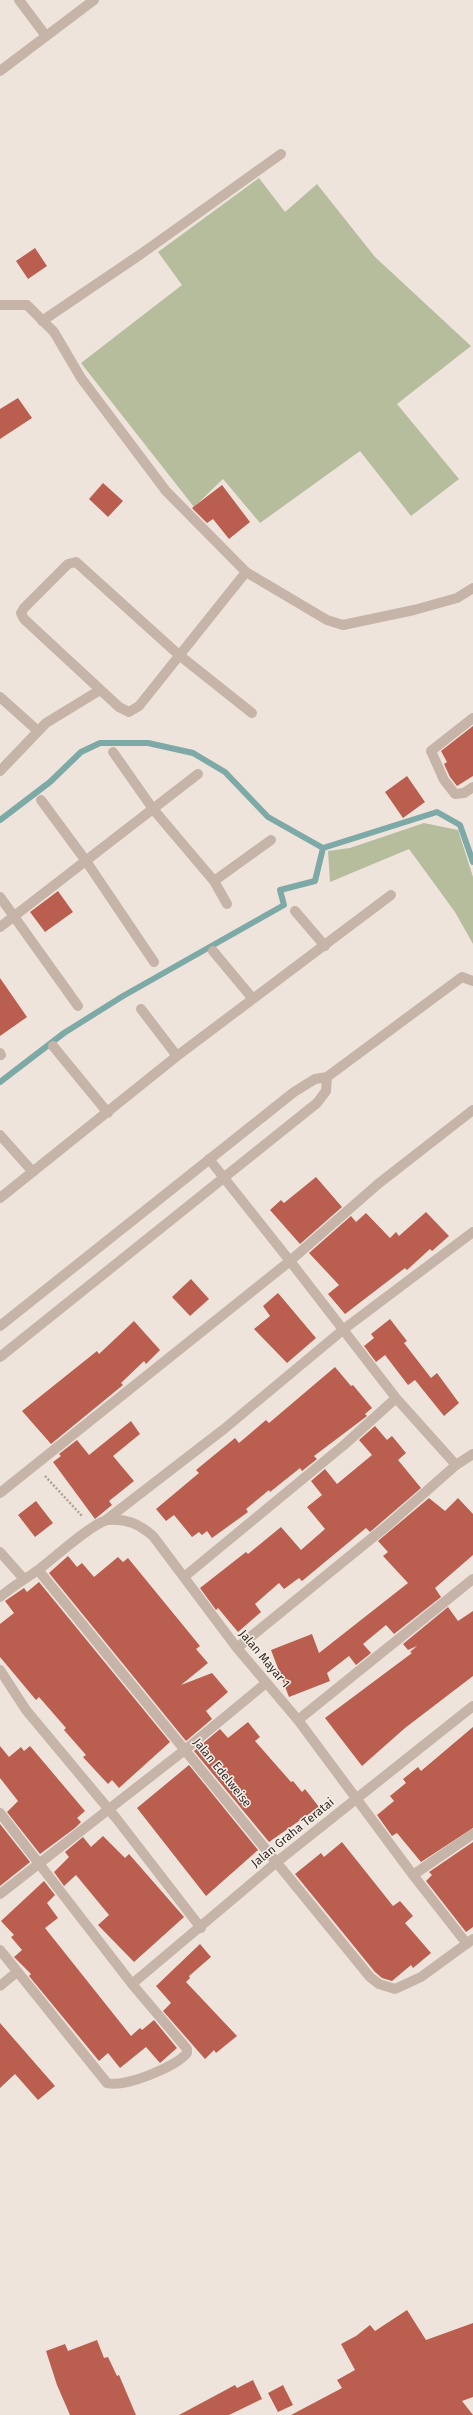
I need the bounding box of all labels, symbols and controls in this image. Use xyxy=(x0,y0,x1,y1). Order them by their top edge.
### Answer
street label: Jalan Mayar 1 xyxy=(236,1627,292,1691)
street label: Jalan Edelweise xyxy=(190,1736,254,1810)
street label: Jalan Graha Teratai xyxy=(249,1795,337,1871)

